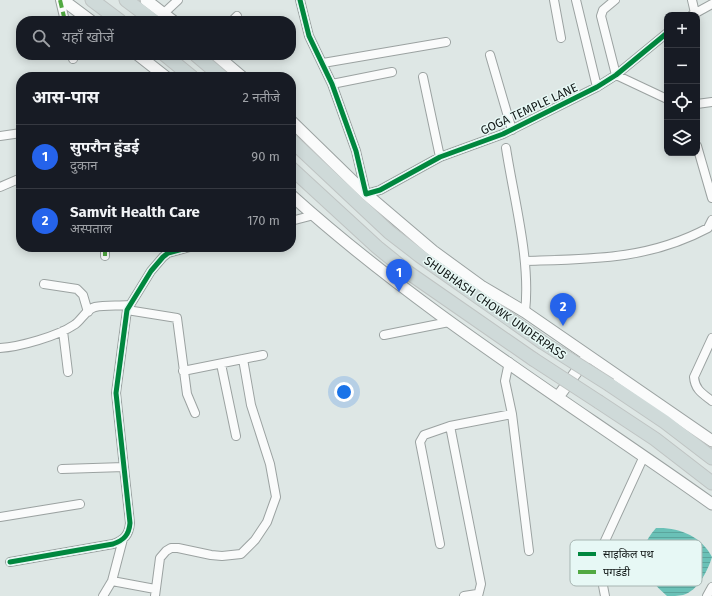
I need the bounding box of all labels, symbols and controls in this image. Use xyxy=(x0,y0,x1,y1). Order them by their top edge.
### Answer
map controls xyxy=(664,12,700,156)
button: + xyxy=(664,12,700,48)
search box xyxy=(16,16,296,60)
icon: search xyxy=(30,27,52,49)
text: यहाँ खोजें xyxy=(62,28,114,46)
button: − xyxy=(664,48,700,84)
street label: GOGA TEMPLE LANE xyxy=(478,80,580,138)
button: locate xyxy=(664,84,700,120)
text: आस-पास xyxy=(32,87,99,108)
text: 2 नतीजे xyxy=(242,90,280,105)
button: layers xyxy=(664,120,700,156)
text: सुपरौन हुंडई xyxy=(70,138,139,156)
text: 1 xyxy=(42,149,48,164)
text: 90 m xyxy=(251,149,280,164)
text: दुकान xyxy=(70,158,97,173)
text: Samvit Health Care xyxy=(70,203,200,221)
text: 2 xyxy=(42,213,48,228)
text: 170 m xyxy=(247,213,280,228)
text: अस्पताल xyxy=(70,221,112,236)
street label: SHUBHASH CHOWK UNDERPASS xyxy=(421,254,569,363)
pin: 1 xyxy=(386,259,412,292)
pin: 2 xyxy=(550,293,576,326)
your location xyxy=(334,382,354,402)
legend xyxy=(570,540,702,586)
text: साइकिल पथ xyxy=(603,548,655,561)
text: पगडंडी xyxy=(603,566,630,579)

